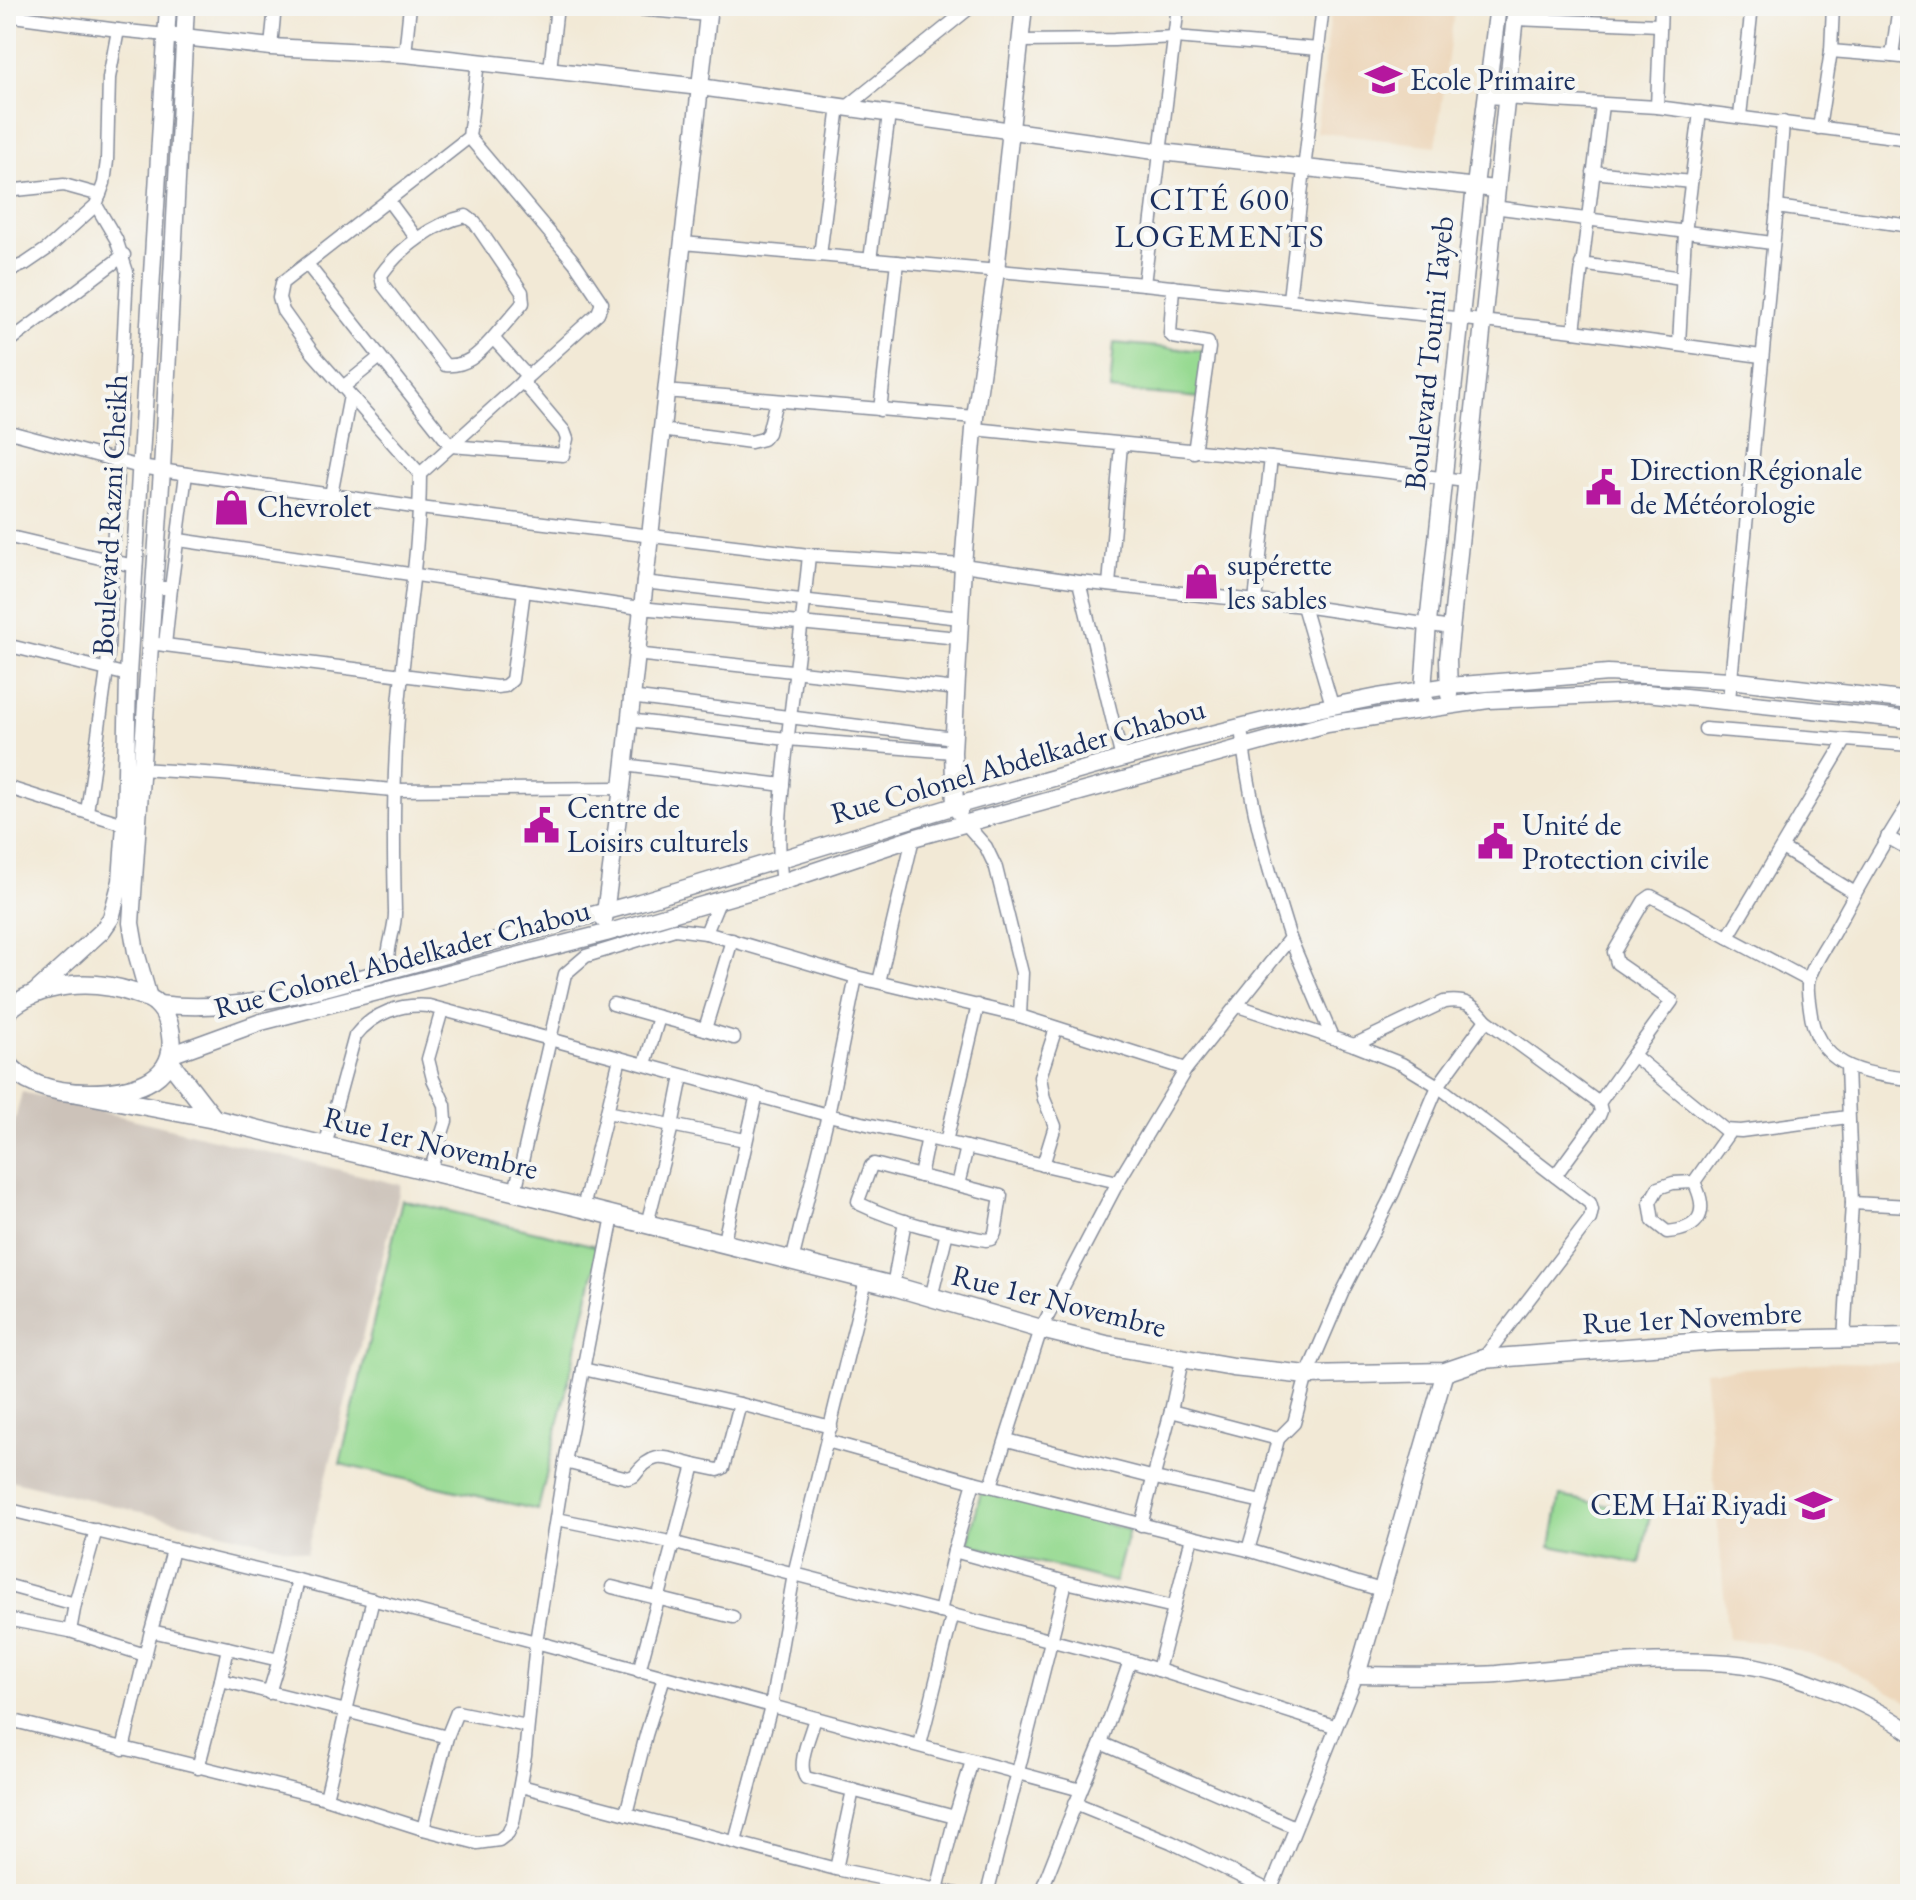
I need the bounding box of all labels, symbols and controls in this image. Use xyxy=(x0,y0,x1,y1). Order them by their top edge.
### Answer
place label: Ecole Primaire xyxy=(1410,60,1575,99)
school or university icon: Ecole Primaire xyxy=(1365,61,1403,99)
district label: CITÉ 600 LOGEMENTS xyxy=(1114,178,1326,257)
street label: Boulevard Toumi Tayeb xyxy=(1395,214,1462,492)
street label: Boulevard Razni Cheikh xyxy=(83,373,136,657)
place label: Direction Régionale de Météorologie xyxy=(1630,450,1862,523)
public building icon: Direction Régionale de Météorologie xyxy=(1585,468,1623,506)
place label: Chevrolet xyxy=(257,487,372,526)
shop icon: Chevrolet xyxy=(212,488,250,526)
place label: supérette les sables xyxy=(1227,545,1332,618)
shop icon: supérette les sables xyxy=(1182,563,1220,601)
street label: Rue Colonel Abdelkader Chabou xyxy=(826,688,1210,833)
place label: Centre de Loisirs culturels xyxy=(567,788,749,861)
place label: Unité de Protection civile xyxy=(1522,805,1709,878)
public building icon: Centre de Loisirs culturels xyxy=(522,806,560,844)
public building icon: Unité de Protection civile xyxy=(1477,823,1515,861)
street label: Rue Colonel Abdelkader Chabou xyxy=(210,889,594,1027)
street label: Rue 1er Novembre xyxy=(320,1097,542,1188)
street label: Rue 1er Novembre xyxy=(948,1255,1170,1346)
street label: Rue 1er Novembre xyxy=(1581,1292,1803,1343)
place label: CEM Haï Riyadi xyxy=(1590,1485,1787,1524)
school or university icon: CEM Haï Riyadi xyxy=(1794,1486,1832,1524)

